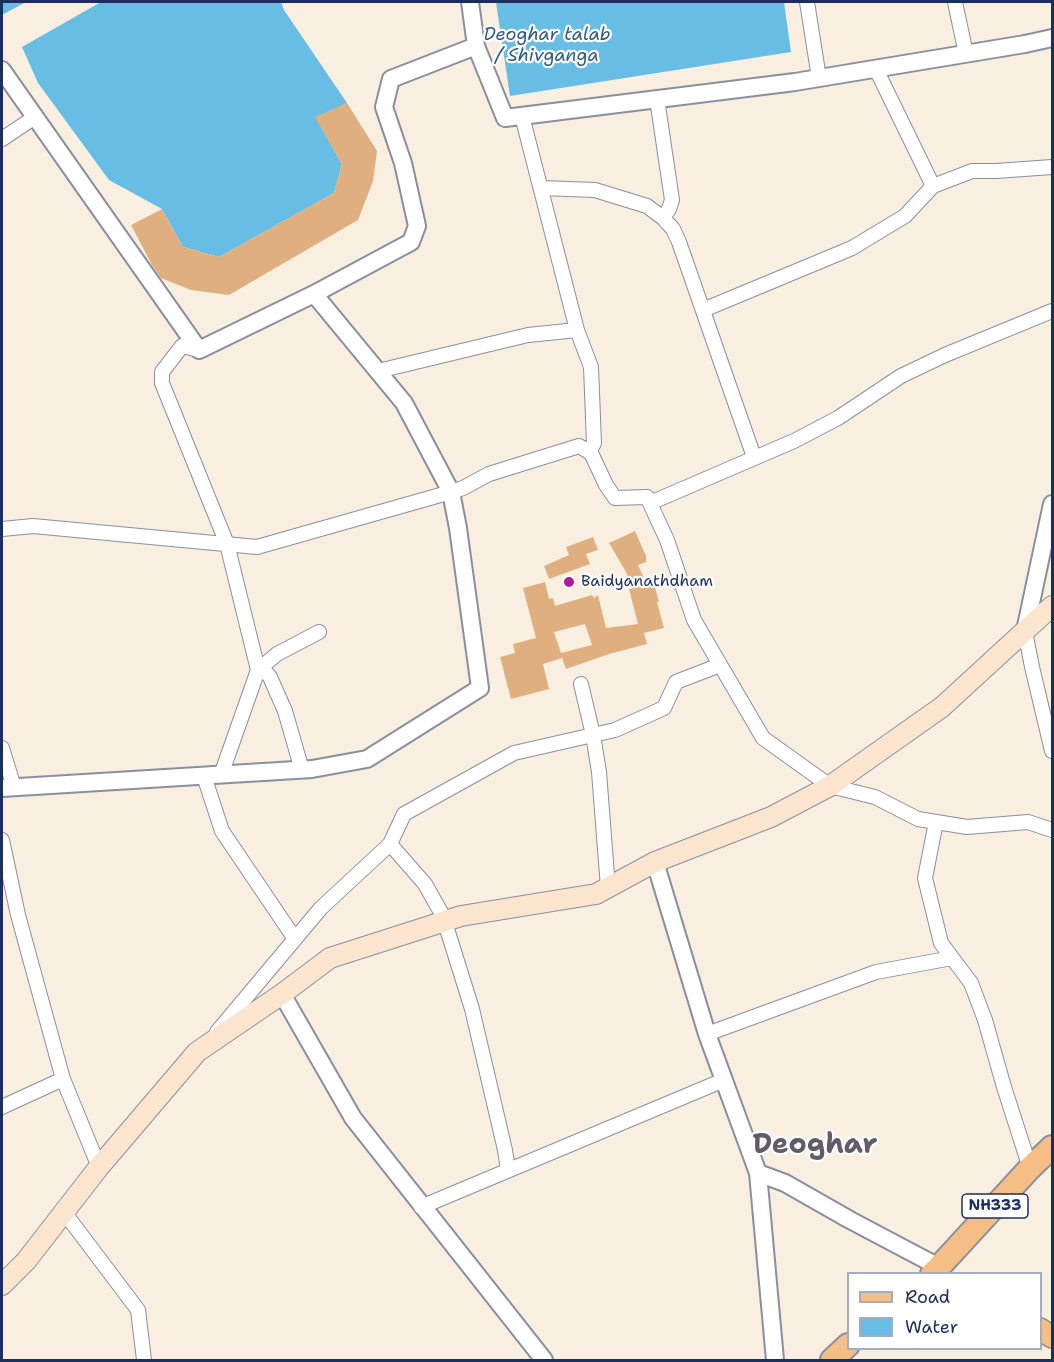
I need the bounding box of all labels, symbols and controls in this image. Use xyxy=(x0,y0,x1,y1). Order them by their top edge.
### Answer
water label: Deoghar talab / Shivganga xyxy=(484,24,610,66)
place label: Baidyanathdham xyxy=(581,572,713,592)
marker: Baidyanathdham xyxy=(562,575,576,589)
district label: Deoghar xyxy=(752,1129,878,1163)
road number: NH333 xyxy=(962,1194,1028,1218)
legend xyxy=(847,1272,1042,1350)
text: Road xyxy=(905,1285,950,1309)
text: Water xyxy=(905,1315,958,1339)

